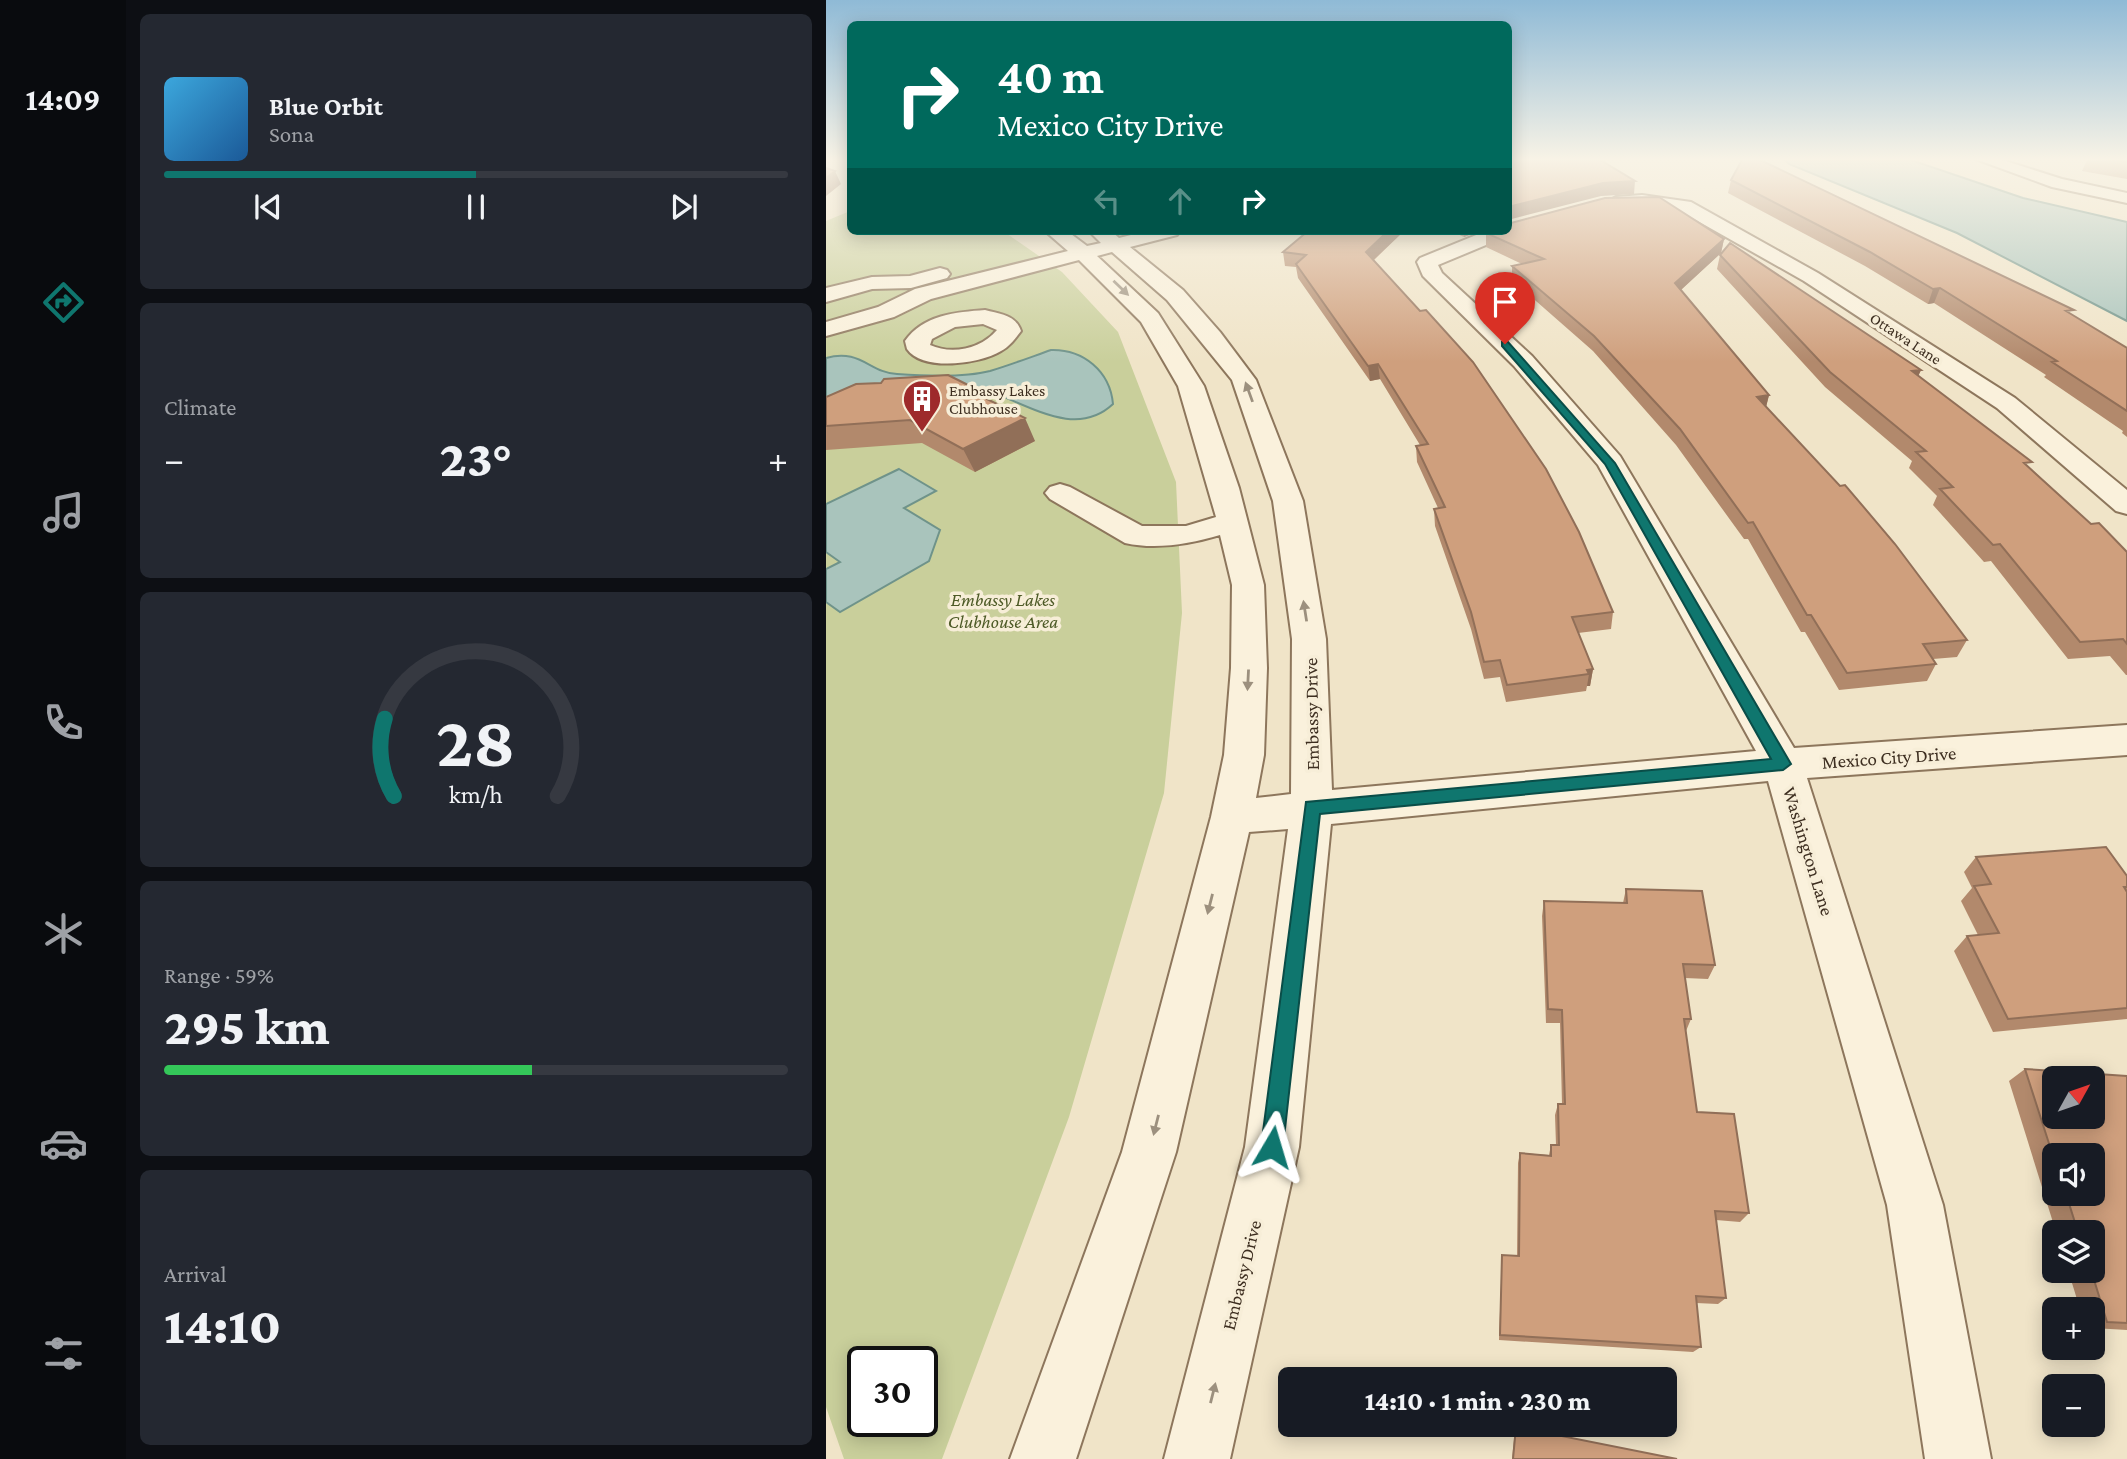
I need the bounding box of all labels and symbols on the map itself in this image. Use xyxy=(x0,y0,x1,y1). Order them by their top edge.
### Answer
pin xyxy=(1475,272,1535,344)
one-way arrow xyxy=(1112,280,1129,296)
street label: Ottawa Lane xyxy=(1867,309,1945,368)
building icon: Embassy Lakes Clubhouse xyxy=(901,378,943,433)
place label: Embassy Lakes Clubhouse xyxy=(949,382,1045,417)
one-way arrow xyxy=(1243,382,1254,403)
park label: Embassy Lakes Clubhouse Area xyxy=(948,589,1058,632)
one-way arrow xyxy=(1299,600,1310,622)
street label: Embassy Drive xyxy=(1300,658,1323,770)
one-way arrow xyxy=(1243,670,1254,692)
street label: Mexico City Drive xyxy=(1821,742,1957,773)
street label: Washington Lane xyxy=(1779,784,1838,918)
one-way arrow xyxy=(1205,893,1216,915)
north arrow xyxy=(2042,1066,2105,1129)
position arrow xyxy=(1235,1110,1309,1184)
one-way arrow xyxy=(1150,1114,1161,1136)
street label: Embassy Drive xyxy=(1218,1218,1265,1332)
speed limit sign: 30 xyxy=(847,1346,938,1437)
one-way arrow xyxy=(1208,1382,1219,1404)

